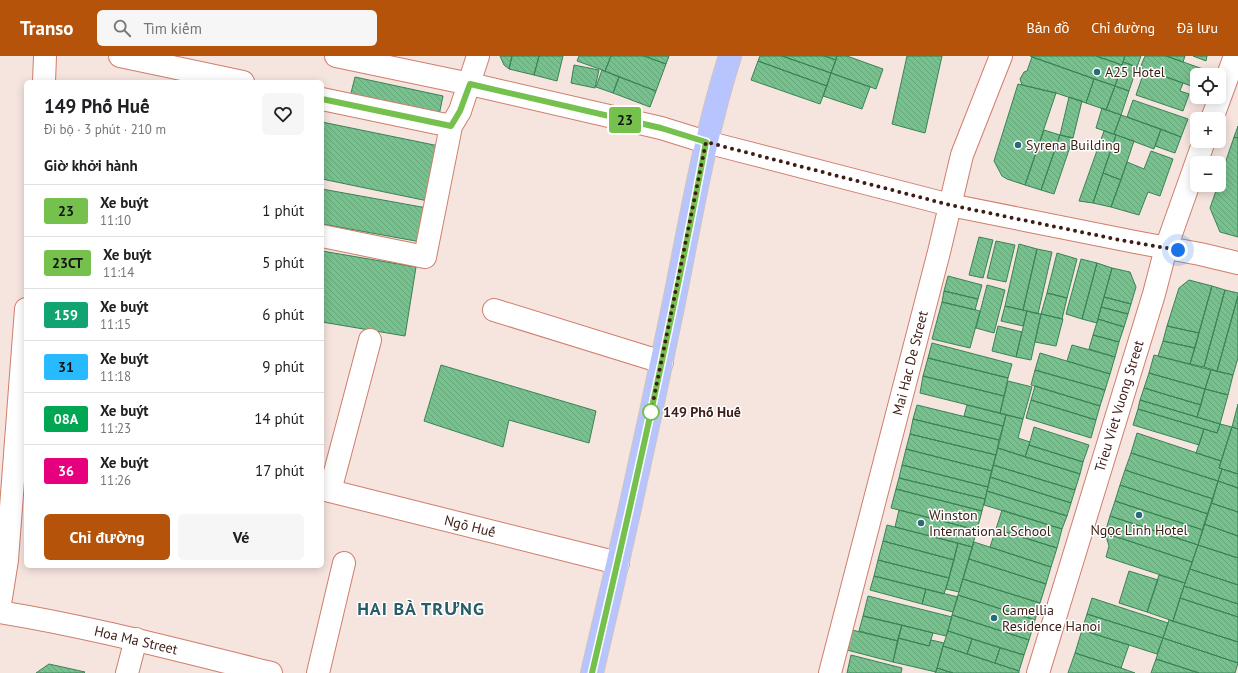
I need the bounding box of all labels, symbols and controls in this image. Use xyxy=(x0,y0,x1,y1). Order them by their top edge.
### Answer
search box xyxy=(97,10,377,46)
text: Transo xyxy=(20,16,73,40)
icon: search xyxy=(111,17,133,39)
text: Tìm kiếm xyxy=(143,19,202,38)
text: Bản đồ xyxy=(1027,19,1069,37)
text: Chỉ đường xyxy=(1091,19,1155,37)
text: Đã lưu xyxy=(1177,19,1218,37)
place label: A25 Hotel xyxy=(1105,63,1165,81)
marker: A25 Hotel xyxy=(1092,67,1102,77)
map controls xyxy=(1190,68,1226,192)
button: locate xyxy=(1190,68,1226,104)
button: heart xyxy=(262,93,304,135)
text: 149 Phố Huế xyxy=(44,94,150,118)
line badge: 23 xyxy=(607,107,643,133)
text: 23 xyxy=(617,111,633,129)
button: + xyxy=(1190,112,1226,148)
text: Đi bộ · 3 phút · 210 m xyxy=(44,121,166,138)
place label: Syrena Building xyxy=(1026,136,1120,154)
marker: Syrena Building xyxy=(1013,140,1023,150)
text: Giờ khởi hành xyxy=(44,156,138,175)
button: − xyxy=(1190,156,1226,192)
text: Xe buýt xyxy=(100,193,148,212)
text: 1 phút xyxy=(262,201,304,220)
text: 23 xyxy=(58,202,74,220)
text: 11:10 xyxy=(100,212,131,229)
your location xyxy=(1168,240,1188,260)
text: Xe buýt xyxy=(103,245,152,264)
text: 5 phút xyxy=(262,253,304,272)
text: 23CT xyxy=(52,254,83,272)
text: 11:14 xyxy=(103,264,134,281)
text: Xe buýt xyxy=(100,297,148,316)
text: 6 phút xyxy=(262,305,304,324)
text: 159 xyxy=(54,306,78,324)
street label: Mai Hac De Street xyxy=(888,309,932,417)
text: 11:15 xyxy=(100,316,131,333)
street label: Trieu Viet Vuong Street xyxy=(1090,338,1148,474)
text: Xe buýt xyxy=(100,349,148,368)
text: 9 phút xyxy=(262,357,304,376)
text: 31 xyxy=(58,358,74,376)
text: 11:18 xyxy=(100,368,131,385)
text: Xe buýt xyxy=(100,401,148,420)
marker: 149 Phố Huế xyxy=(642,403,660,421)
place label: 149 Phố Huế xyxy=(663,403,741,421)
text: 14 phút xyxy=(254,409,304,428)
text: 08A xyxy=(54,410,78,428)
text: 11:23 xyxy=(100,420,131,437)
text: Xe buýt xyxy=(100,453,148,472)
text: 17 phút xyxy=(255,461,304,480)
text: 36 xyxy=(58,462,74,480)
text: 11:26 xyxy=(100,472,131,489)
place label: Winston International School xyxy=(929,506,1051,540)
marker: Ngọc Linh Hotel xyxy=(1134,510,1144,520)
street label: Ngõ Huế xyxy=(442,511,498,541)
button: Chỉ đường xyxy=(44,514,170,560)
button: Vé xyxy=(178,514,304,560)
marker: Winston International School xyxy=(916,518,926,528)
place label: Ngọc Linh Hotel xyxy=(1090,521,1188,539)
district label: HAI BÀ TRƯNG xyxy=(357,597,485,620)
place label: Camellia Residence Hanoi xyxy=(1002,601,1101,635)
marker: Camellia Residence Hanoi xyxy=(989,613,999,623)
street label: Hoa Ma Street xyxy=(93,622,180,658)

